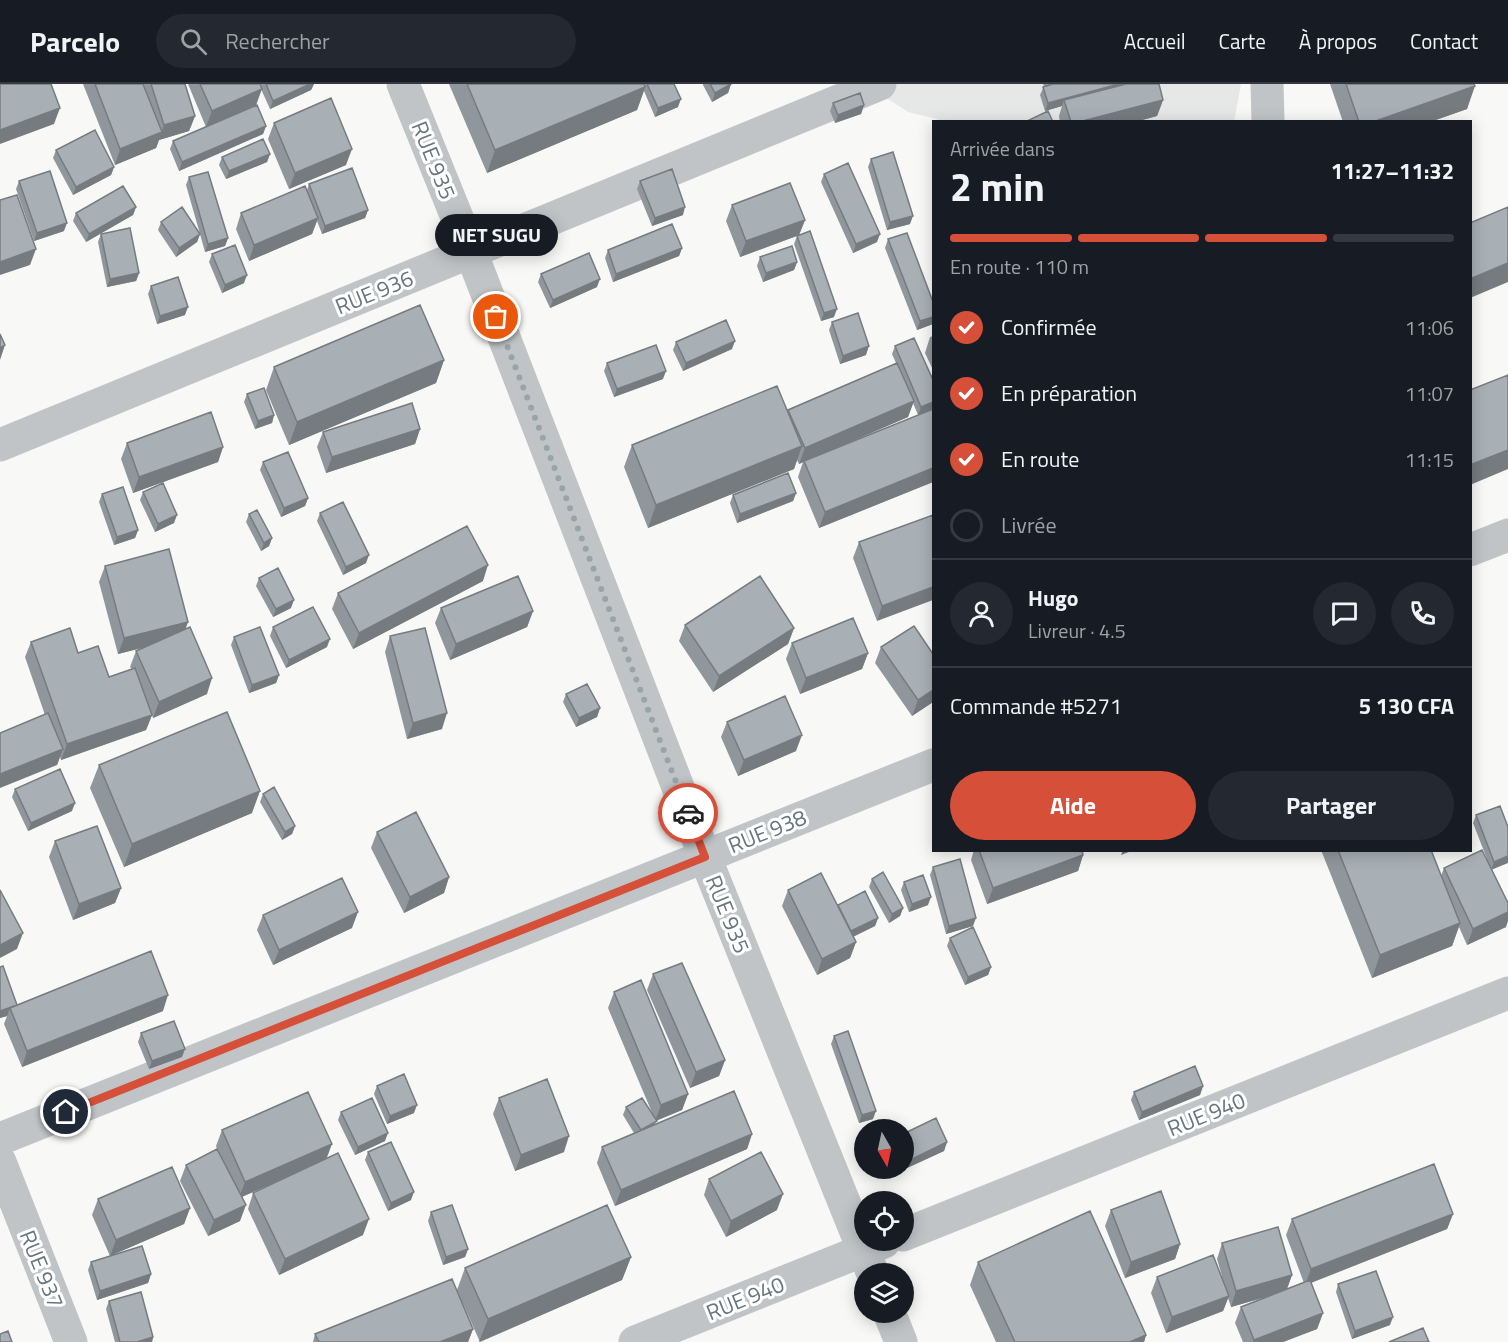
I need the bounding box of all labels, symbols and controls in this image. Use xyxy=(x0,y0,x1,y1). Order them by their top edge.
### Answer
search box xyxy=(156,14,576,68)
text: Parcelo xyxy=(30,20,120,63)
text: Rechercher xyxy=(225,24,330,58)
icon: search xyxy=(177,25,210,58)
text: Accueil xyxy=(1124,25,1186,57)
text: Carte xyxy=(1219,25,1266,57)
text: À propos xyxy=(1299,25,1377,57)
text: Contact xyxy=(1410,25,1478,57)
street label: RUE 935 xyxy=(403,116,465,204)
text: Arrivée dans xyxy=(950,133,1055,164)
text: 11:27–11:32 xyxy=(1331,154,1454,188)
text: 2 min xyxy=(950,157,1045,216)
callout: NET SUGU xyxy=(434,215,558,257)
text: NET SUGU xyxy=(452,219,541,250)
text: En route · 110 m xyxy=(950,251,1089,282)
street label: RUE 936 xyxy=(330,261,418,323)
pin xyxy=(470,291,521,342)
icon: bag xyxy=(479,300,512,333)
text: Confirmée xyxy=(1001,310,1097,344)
icon: check xyxy=(950,311,983,344)
text: 11:06 xyxy=(1405,312,1454,343)
text: En préparation xyxy=(1001,376,1137,410)
icon: check xyxy=(950,377,983,410)
text: 11:07 xyxy=(1405,378,1454,409)
text: En route xyxy=(1001,442,1079,476)
icon: check xyxy=(950,443,983,476)
text: 11:15 xyxy=(1405,444,1454,475)
text: Livrée xyxy=(1001,508,1057,542)
text: Hugo xyxy=(1028,581,1079,615)
button: person xyxy=(950,582,1013,645)
button: chat xyxy=(1313,582,1376,645)
button: phone xyxy=(1391,582,1454,645)
text: Livreur · 4.5 xyxy=(1028,615,1126,646)
text: Commande #5271 xyxy=(950,689,1122,723)
text: 5 130 CFA xyxy=(1359,689,1454,723)
button: Aide xyxy=(950,771,1196,840)
button: Partager xyxy=(1208,771,1454,840)
courier xyxy=(658,783,718,843)
icon: car xyxy=(672,797,705,830)
street label: RUE 938 xyxy=(723,800,811,862)
street label: RUE 935 xyxy=(697,870,759,958)
street label: RUE 940 xyxy=(1162,1083,1250,1145)
pin xyxy=(40,1086,91,1137)
icon: home xyxy=(49,1095,82,1128)
north arrow xyxy=(854,1119,914,1179)
map controls xyxy=(854,1119,914,1323)
button: locate xyxy=(854,1191,914,1251)
street label: RUE 937 xyxy=(11,1225,73,1313)
button: layers xyxy=(854,1263,914,1323)
street label: RUE 940 xyxy=(701,1267,789,1329)

